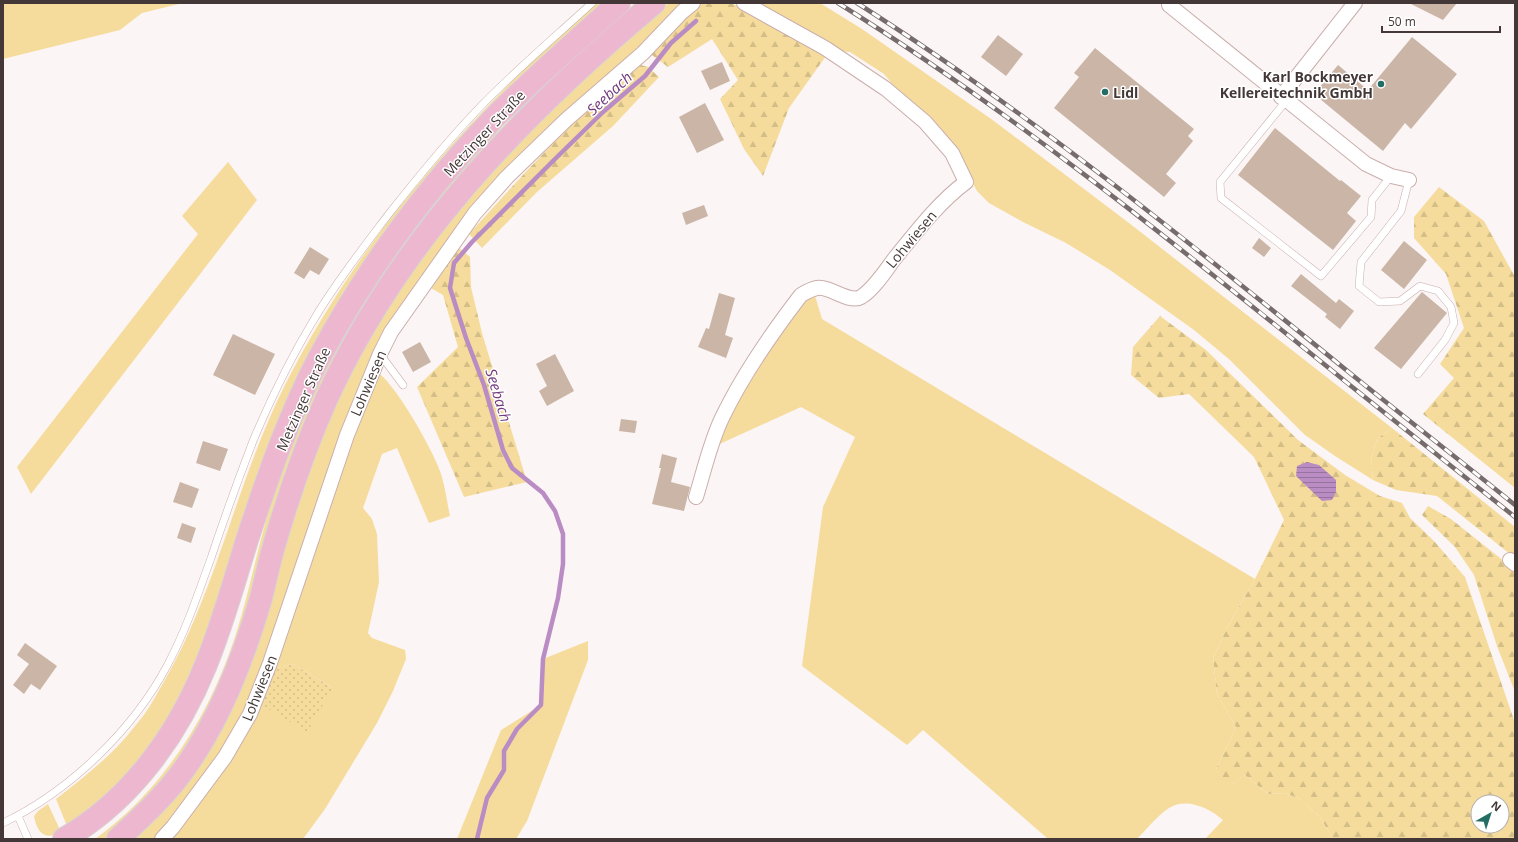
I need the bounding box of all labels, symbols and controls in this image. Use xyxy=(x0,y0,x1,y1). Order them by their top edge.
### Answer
scale bar xyxy=(1382,8,1500,34)
text: 50 m xyxy=(1388,13,1416,30)
water label: Seebach xyxy=(582,67,636,119)
place label: Karl Bockmeyer Kellereitechnik GmbH xyxy=(1220,67,1374,102)
marker: Karl Bockmeyer Kellereitechnik GmbH xyxy=(1376,79,1386,89)
place label: Lidl xyxy=(1113,83,1138,102)
street label: Metzinger Straße xyxy=(439,86,529,180)
marker: Lidl xyxy=(1100,87,1110,97)
street label: Lohwiesen xyxy=(881,206,941,272)
street label: Metzinger Straße xyxy=(272,344,334,454)
street label: Lohwiesen xyxy=(346,347,390,419)
water label: Seebach xyxy=(481,366,517,424)
street label: Lohwiesen xyxy=(237,652,281,724)
north arrow xyxy=(1470,794,1510,834)
text: N xyxy=(1488,797,1505,814)

